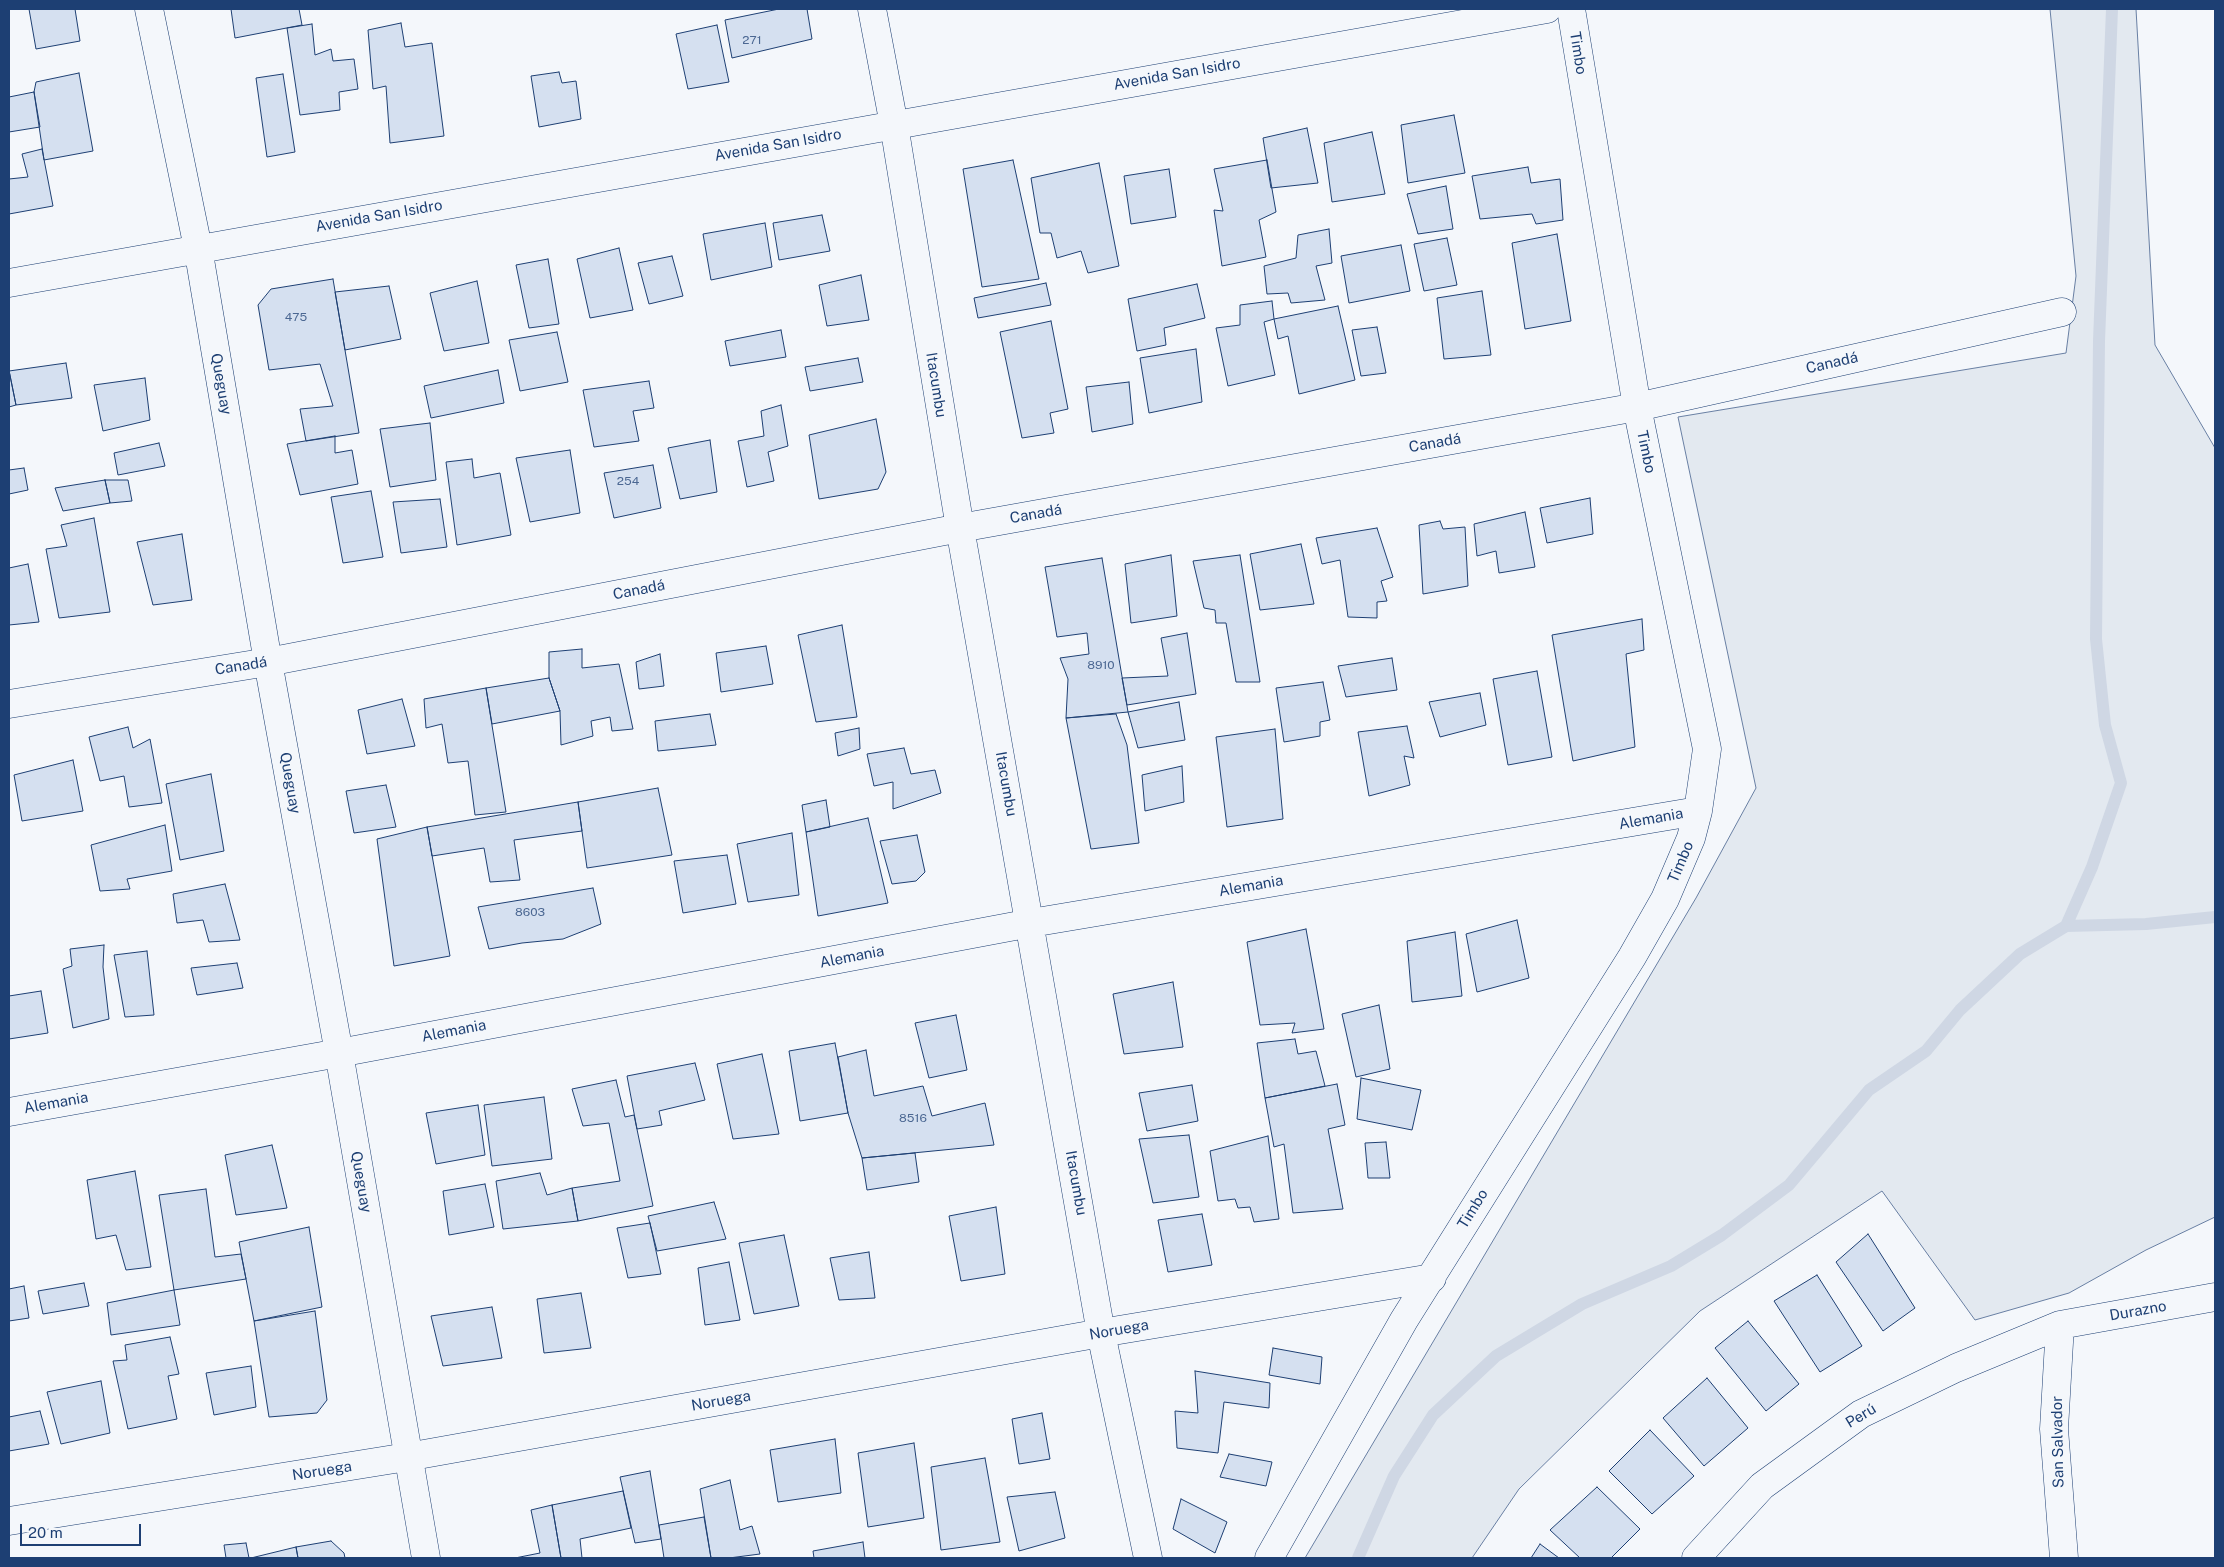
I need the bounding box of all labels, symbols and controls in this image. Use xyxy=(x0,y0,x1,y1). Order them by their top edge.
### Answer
street label: Timbo xyxy=(1566,30,1590,76)
house number: 271 xyxy=(742,33,762,47)
street label: Avenida San Isidro xyxy=(1112,54,1242,94)
street label: Avenida San Isidro xyxy=(713,125,843,165)
street label: Avenida San Isidro xyxy=(314,196,444,236)
house number: 475 xyxy=(285,310,307,324)
street label: Canadá xyxy=(1804,348,1860,378)
street label: Itacumbu xyxy=(922,351,950,419)
street label: Queguay xyxy=(207,352,235,416)
street label: Timbo xyxy=(1633,429,1659,475)
street label: Canadá xyxy=(1407,430,1463,456)
house number: 254 xyxy=(617,474,639,488)
street label: Canadá xyxy=(1008,501,1064,527)
street label: Canadá xyxy=(611,576,667,604)
street label: Canadá xyxy=(214,653,268,679)
house number: 8910 xyxy=(1087,658,1115,672)
street label: Itacumbu xyxy=(991,750,1021,818)
street label: Queguay xyxy=(276,751,304,815)
street label: Alemania xyxy=(1617,804,1685,834)
street label: Timbo xyxy=(1664,839,1698,885)
street label: Alemania xyxy=(1217,871,1285,901)
house number: 8603 xyxy=(515,905,545,919)
street label: Alemania xyxy=(818,942,886,972)
street label: Alemania xyxy=(420,1016,488,1046)
street label: Alemania xyxy=(22,1088,90,1118)
house number: 8516 xyxy=(899,1111,927,1125)
street label: Itacumbu xyxy=(1061,1149,1091,1217)
street label: Queguay xyxy=(347,1150,375,1214)
street label: Timbo xyxy=(1454,1186,1492,1232)
street label: Durazno xyxy=(2108,1297,2168,1325)
street label: Noruega xyxy=(1088,1316,1150,1344)
street label: Noruega xyxy=(690,1387,752,1415)
street label: San Salvador xyxy=(2048,1396,2068,1488)
street label: Perú xyxy=(1842,1400,1880,1432)
street label: Noruega xyxy=(291,1457,353,1485)
scale bar xyxy=(22,1514,144,1546)
text: 20 m xyxy=(28,1524,63,1541)

